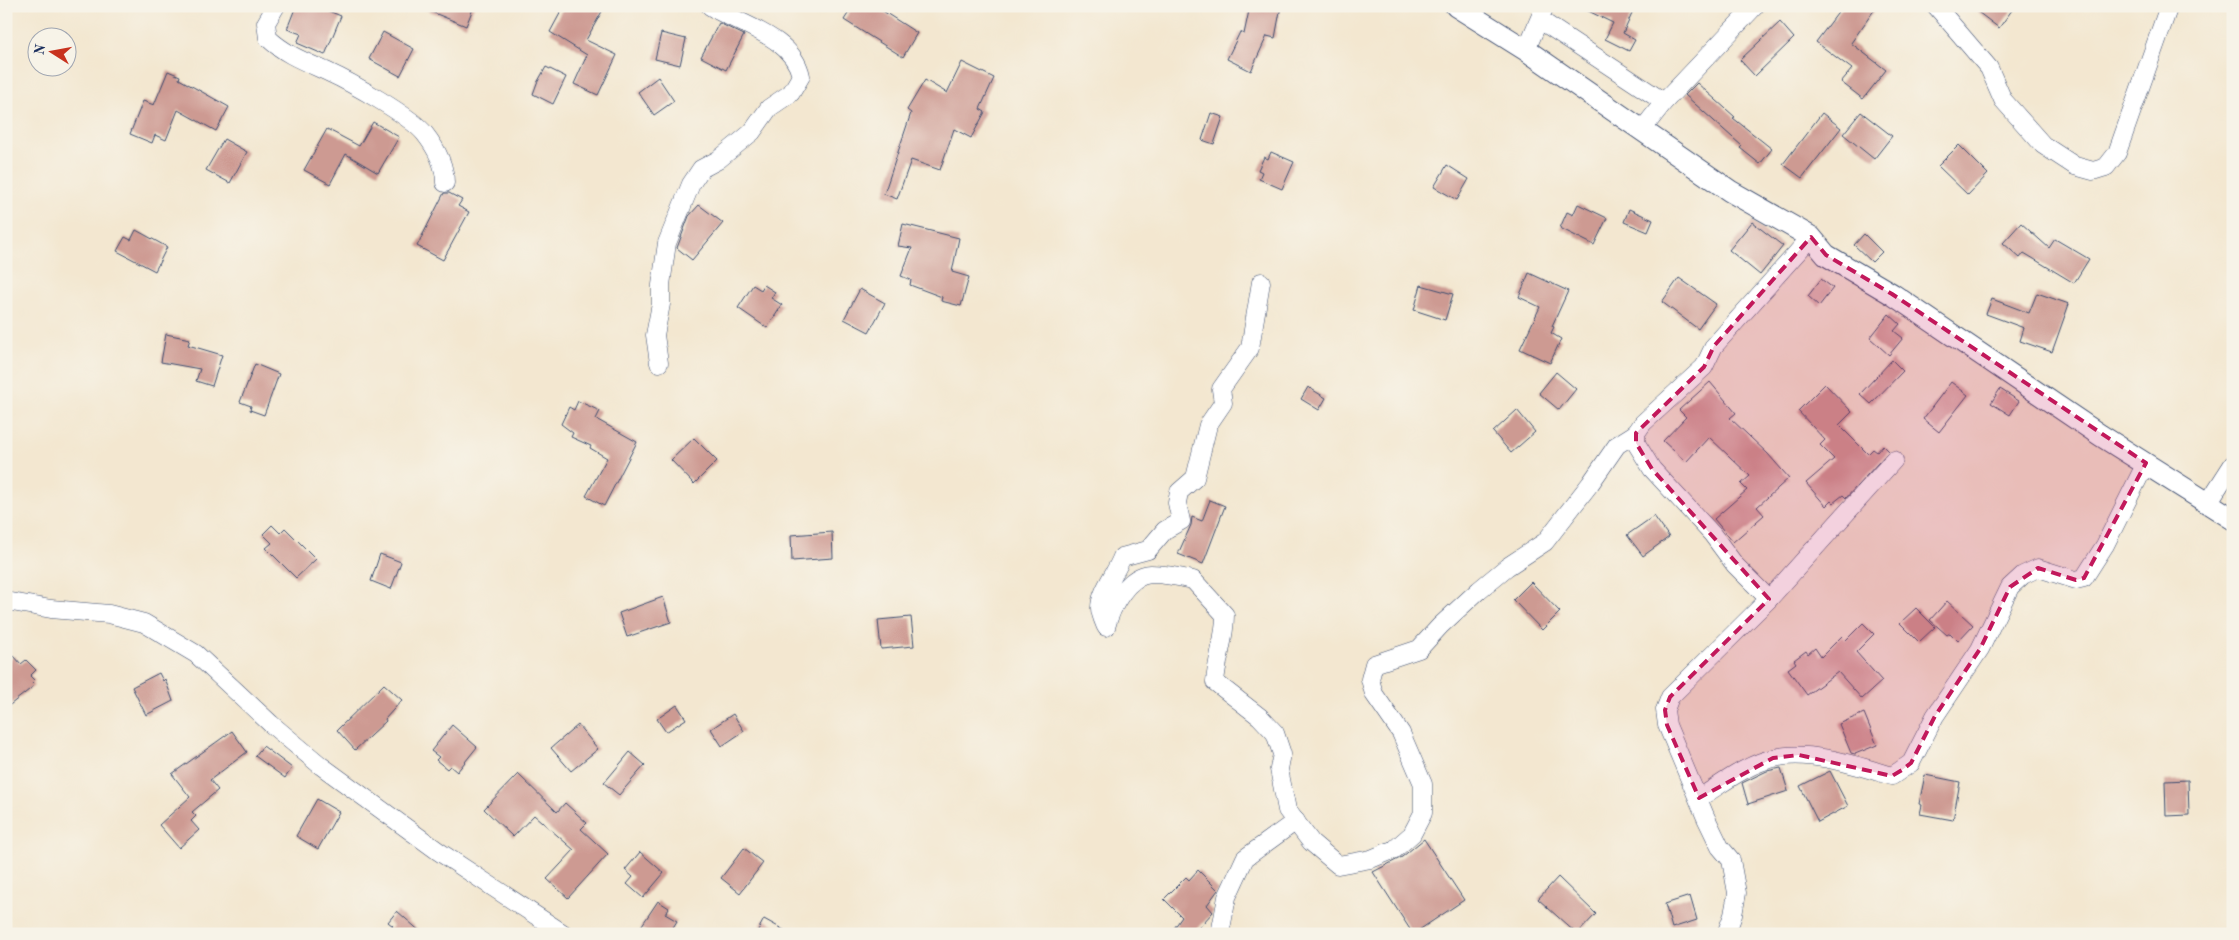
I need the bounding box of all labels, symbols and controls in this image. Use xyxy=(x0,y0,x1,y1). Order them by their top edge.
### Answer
north arrow xyxy=(28,28,78,78)
text: N xyxy=(32,43,48,56)

